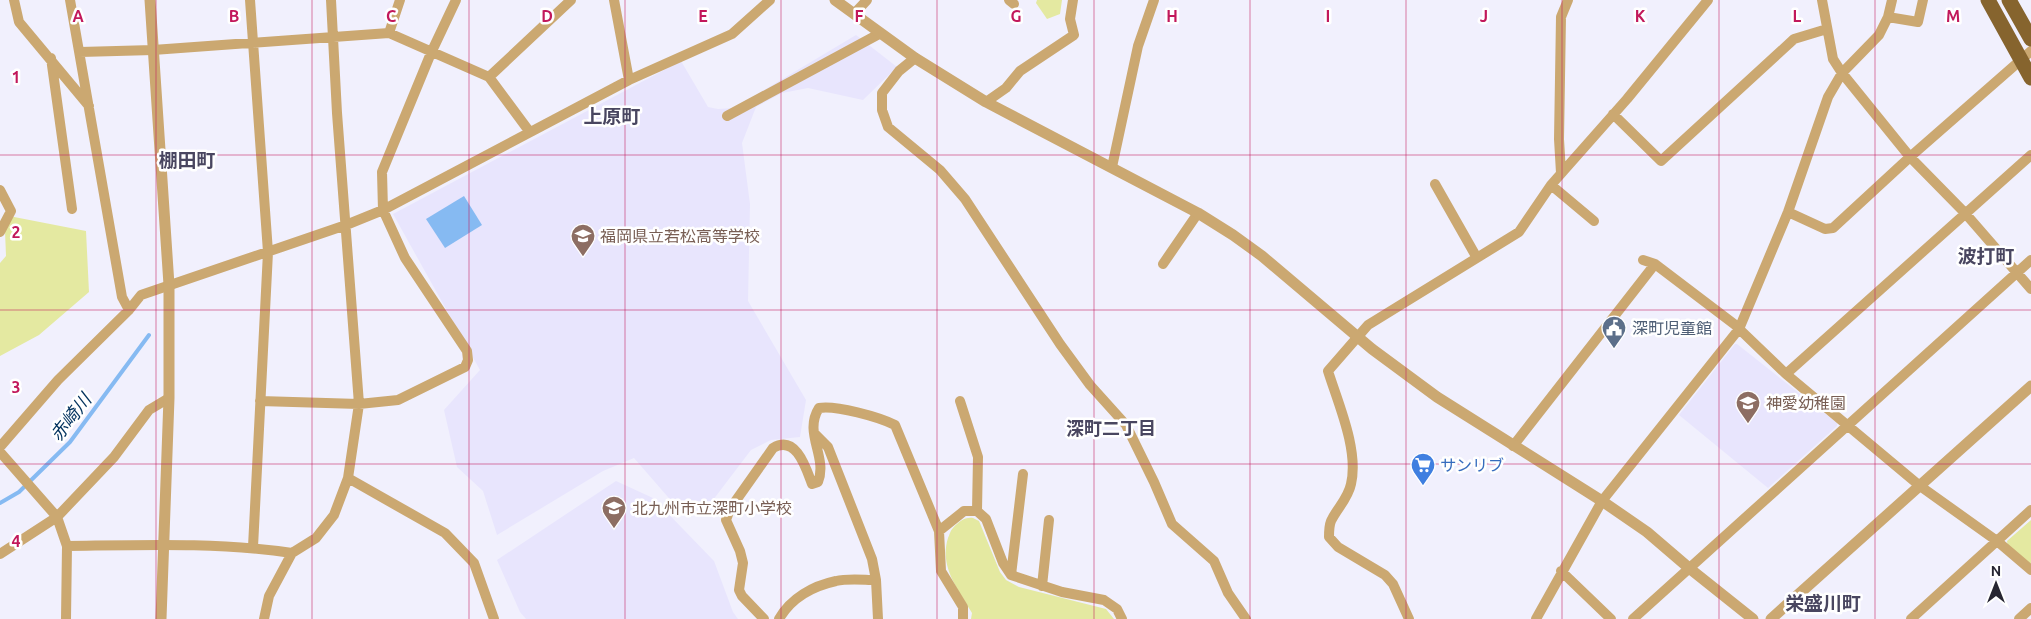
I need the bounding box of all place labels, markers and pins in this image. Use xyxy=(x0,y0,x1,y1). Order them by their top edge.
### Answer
school or university icon: 福岡県立若松高等学校 xyxy=(570,223,596,257)
place label: 福岡県立若松高等学校 xyxy=(600,227,760,245)
public building icon: 深町児童館 xyxy=(1601,315,1627,349)
place label: 深町児童館 xyxy=(1632,319,1712,337)
school or university icon: 神愛幼稚園 xyxy=(1735,390,1761,424)
place label: 神愛幼稚園 xyxy=(1766,394,1846,412)
supermarket icon: サンリブ xyxy=(1410,452,1436,486)
place label: サンリブ xyxy=(1440,456,1504,474)
school or university icon: 北九州市立深町小学校 xyxy=(601,495,627,529)
place label: 北九州市立深町小学校 xyxy=(632,499,792,517)

